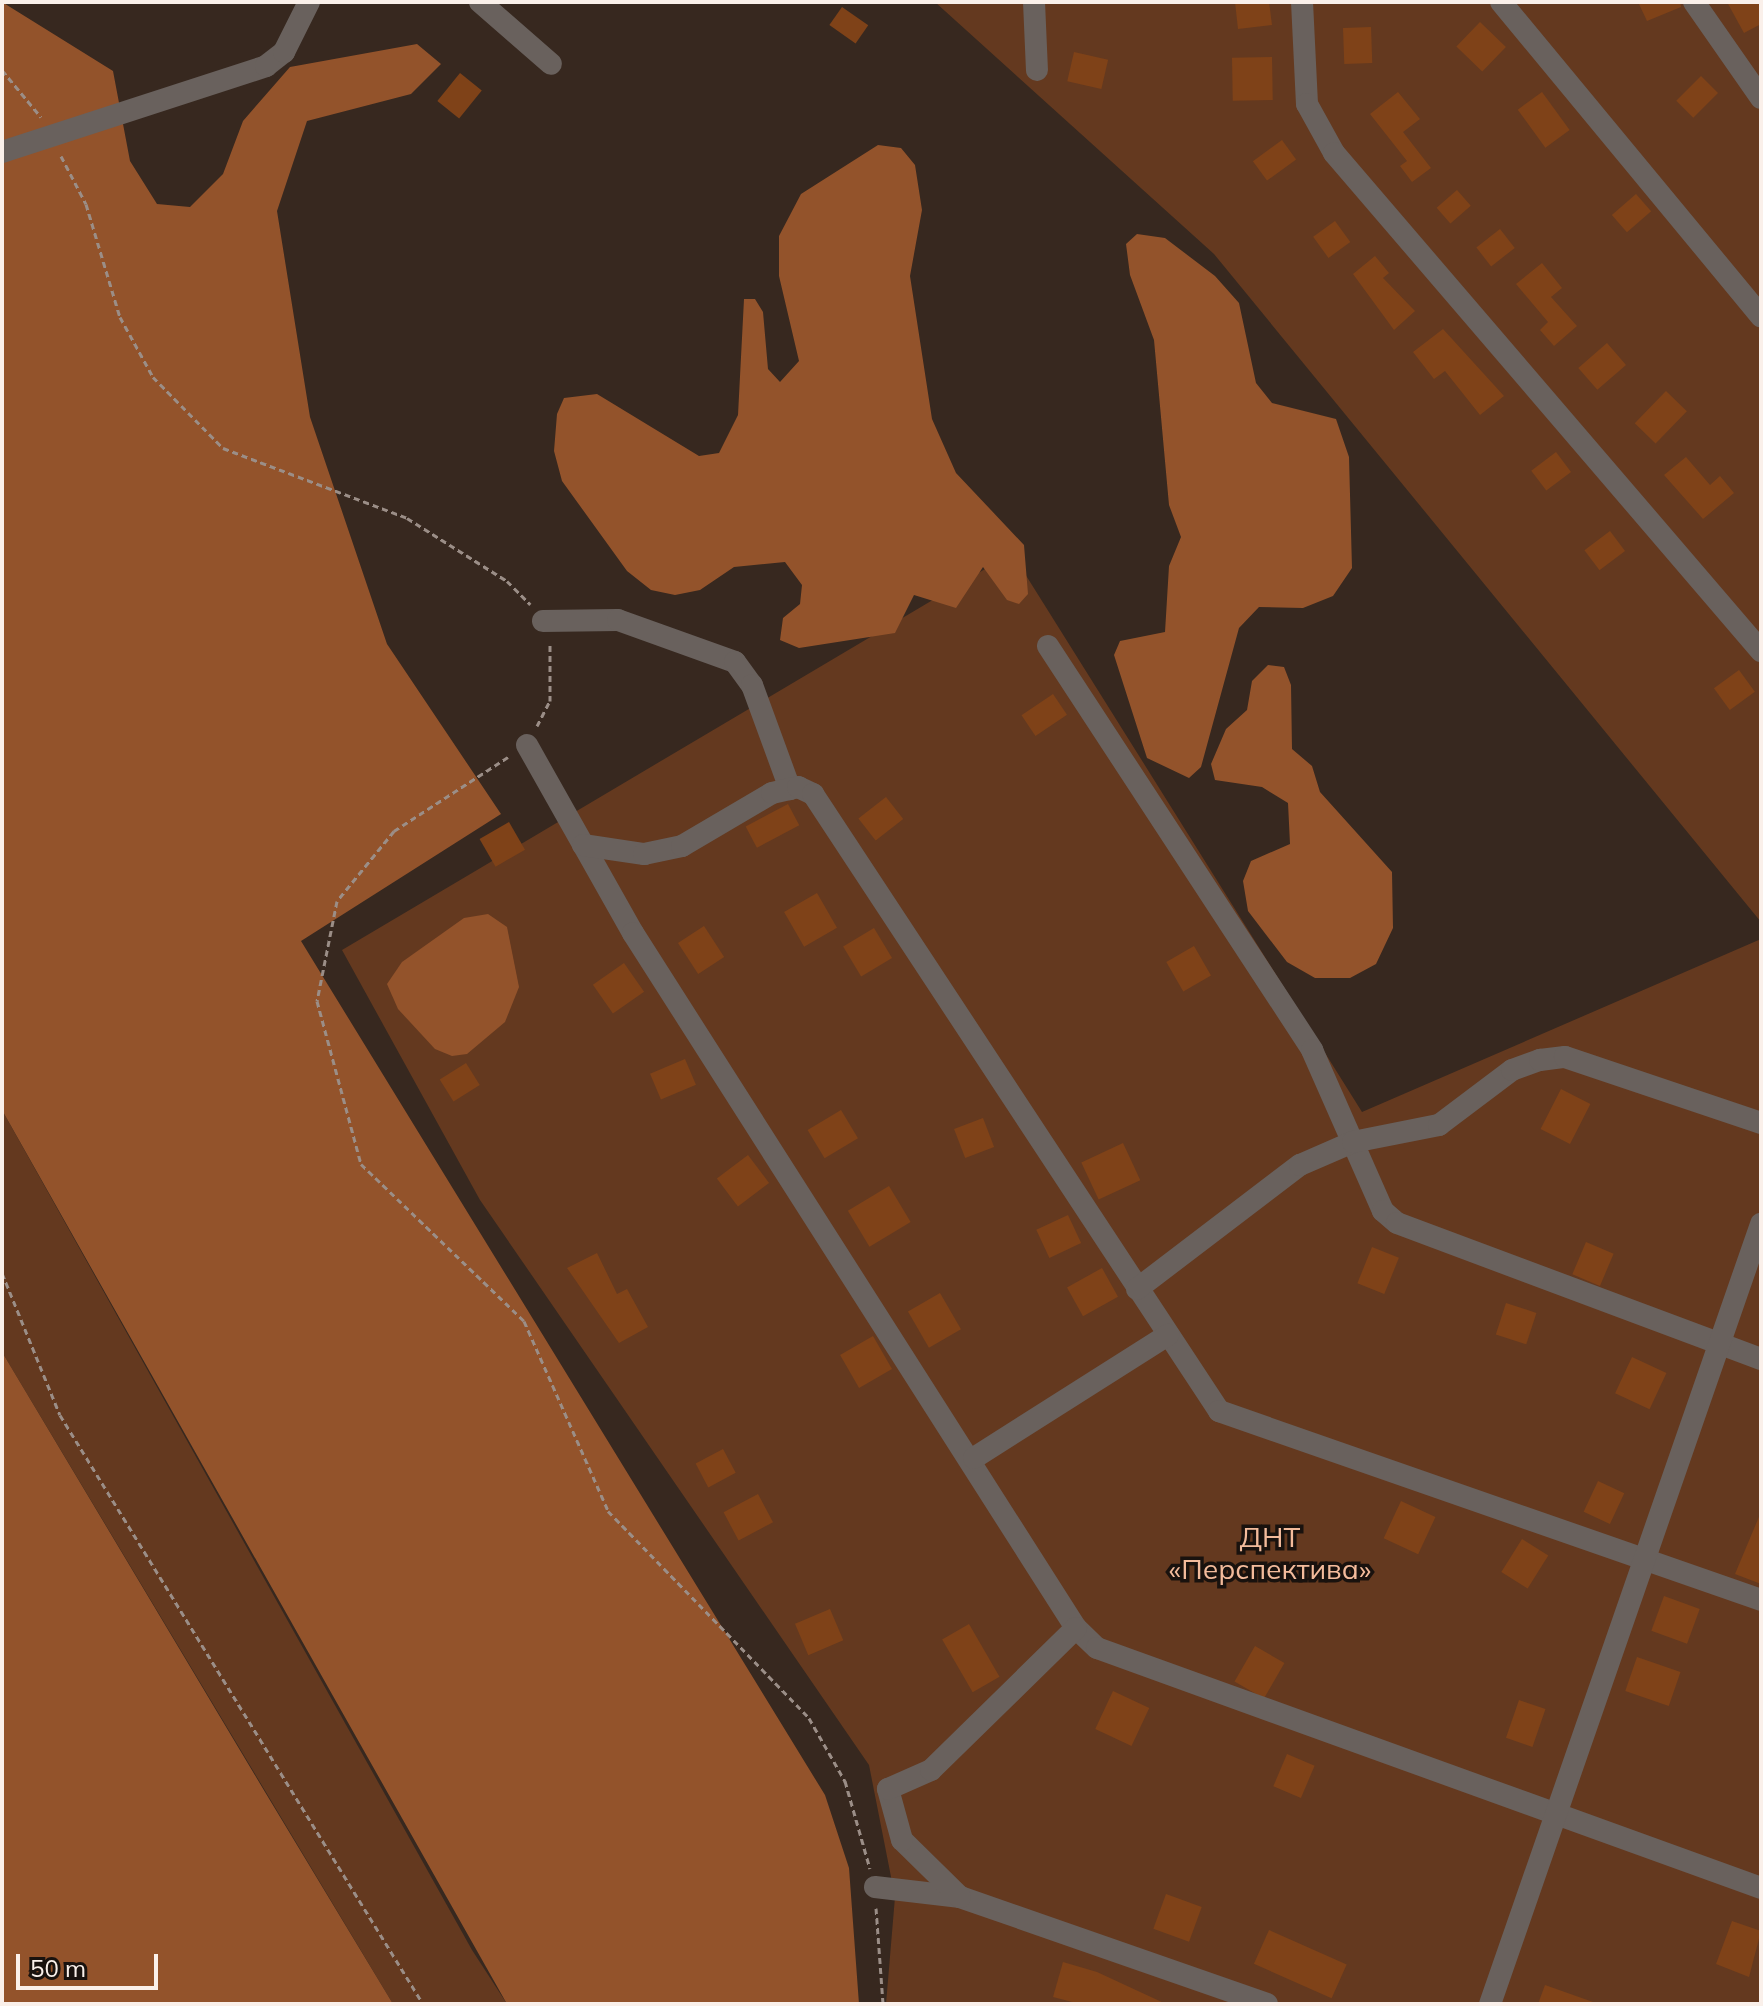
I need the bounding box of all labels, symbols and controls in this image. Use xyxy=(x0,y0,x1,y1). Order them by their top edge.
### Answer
park label: ДНТ «Перспектива» xyxy=(1169,1520,1371,1586)
scale bar xyxy=(20,1938,162,1988)
text: 50 m xyxy=(30,1953,86,1983)

